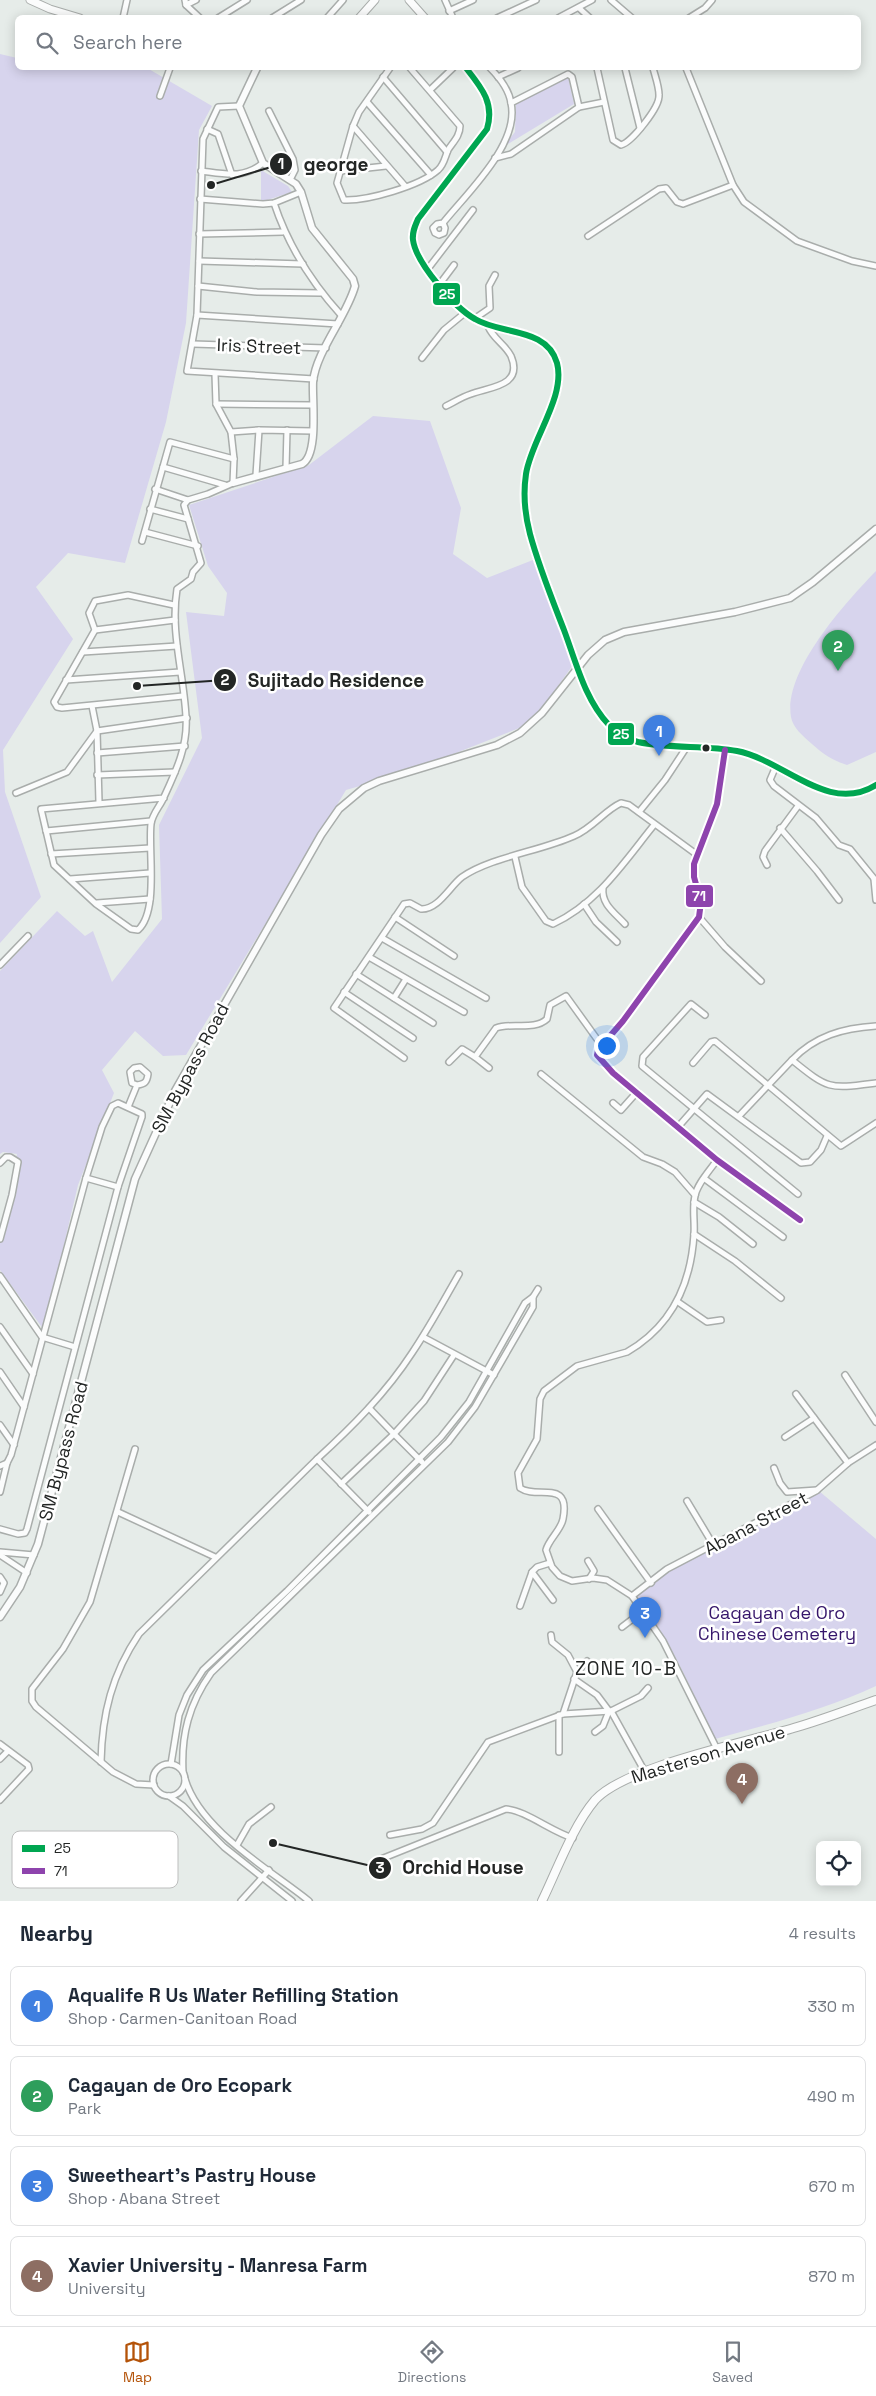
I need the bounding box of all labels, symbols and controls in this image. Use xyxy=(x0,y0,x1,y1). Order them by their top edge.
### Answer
search box xyxy=(15,15,861,70)
icon: search xyxy=(33,29,61,57)
text: Search here xyxy=(73,30,183,55)
callout: george xyxy=(269,147,379,181)
text: george xyxy=(304,152,369,177)
text: 1 xyxy=(278,154,284,173)
line badge: 25 xyxy=(432,282,461,306)
text: 25 xyxy=(439,285,455,303)
street label: Iris Street xyxy=(216,333,302,359)
pin: 2 xyxy=(822,630,854,671)
callout: Sujitado Residence xyxy=(212,663,434,697)
text: Sujitado Residence xyxy=(248,668,424,693)
text: 2 xyxy=(221,670,230,689)
pin: 1 xyxy=(643,715,675,756)
line badge: 25 xyxy=(607,722,635,746)
text: 25 xyxy=(613,725,629,743)
unlabelled marker xyxy=(701,743,711,753)
line badge: 71 xyxy=(685,884,714,908)
text: 71 xyxy=(692,887,706,905)
street label: SM Bypass Road xyxy=(146,999,234,1137)
your location xyxy=(594,1033,620,1059)
street label: SM Bypass Road xyxy=(33,1379,93,1523)
street label: Abana Street xyxy=(700,1486,812,1560)
pin: 3 xyxy=(629,1597,661,1638)
park label: Cagayan de Oro Chinese Cemetery xyxy=(698,1601,856,1645)
district label: ZONE 10-B xyxy=(575,1656,677,1681)
street label: Masterson Avenue xyxy=(628,1720,788,1788)
pin: 4 xyxy=(726,1763,758,1804)
legend xyxy=(12,1831,178,1888)
text: 25 xyxy=(54,1839,71,1857)
map controls xyxy=(816,1841,861,1886)
button: locate xyxy=(816,1841,861,1886)
callout: Orchid House xyxy=(367,1851,534,1885)
text: Orchid House xyxy=(402,1855,524,1880)
text: 3 xyxy=(375,1858,385,1877)
text: 71 xyxy=(54,1862,68,1880)
text: Nearby xyxy=(20,1920,93,1947)
text: 4 results xyxy=(789,1923,856,1944)
text: Aqualife R Us Water Refilling Station xyxy=(68,1983,399,2008)
text: 1 xyxy=(33,1996,41,2017)
text: 330 m xyxy=(808,1996,855,2017)
text: Shop · Carmen-Canitoan Road xyxy=(68,2008,297,2029)
text: Cagayan de Oro Ecopark xyxy=(68,2073,292,2098)
text: 2 xyxy=(32,2086,42,2107)
text: 490 m xyxy=(807,2086,855,2107)
text: Park xyxy=(68,2098,101,2119)
text: Sweetheart's Pastry House xyxy=(68,2163,316,2188)
text: 3 xyxy=(32,2176,42,2197)
text: 670 m xyxy=(808,2176,855,2197)
text: Shop · Abana Street xyxy=(68,2188,220,2209)
text: Xavier University - Manresa Farm xyxy=(68,2253,368,2278)
text: 4 xyxy=(32,2266,42,2287)
text: 870 m xyxy=(808,2266,855,2287)
text: University xyxy=(68,2278,146,2299)
tab: Map xyxy=(123,2338,152,2386)
tab: Directions xyxy=(398,2338,466,2386)
tab: Saved xyxy=(712,2338,753,2386)

